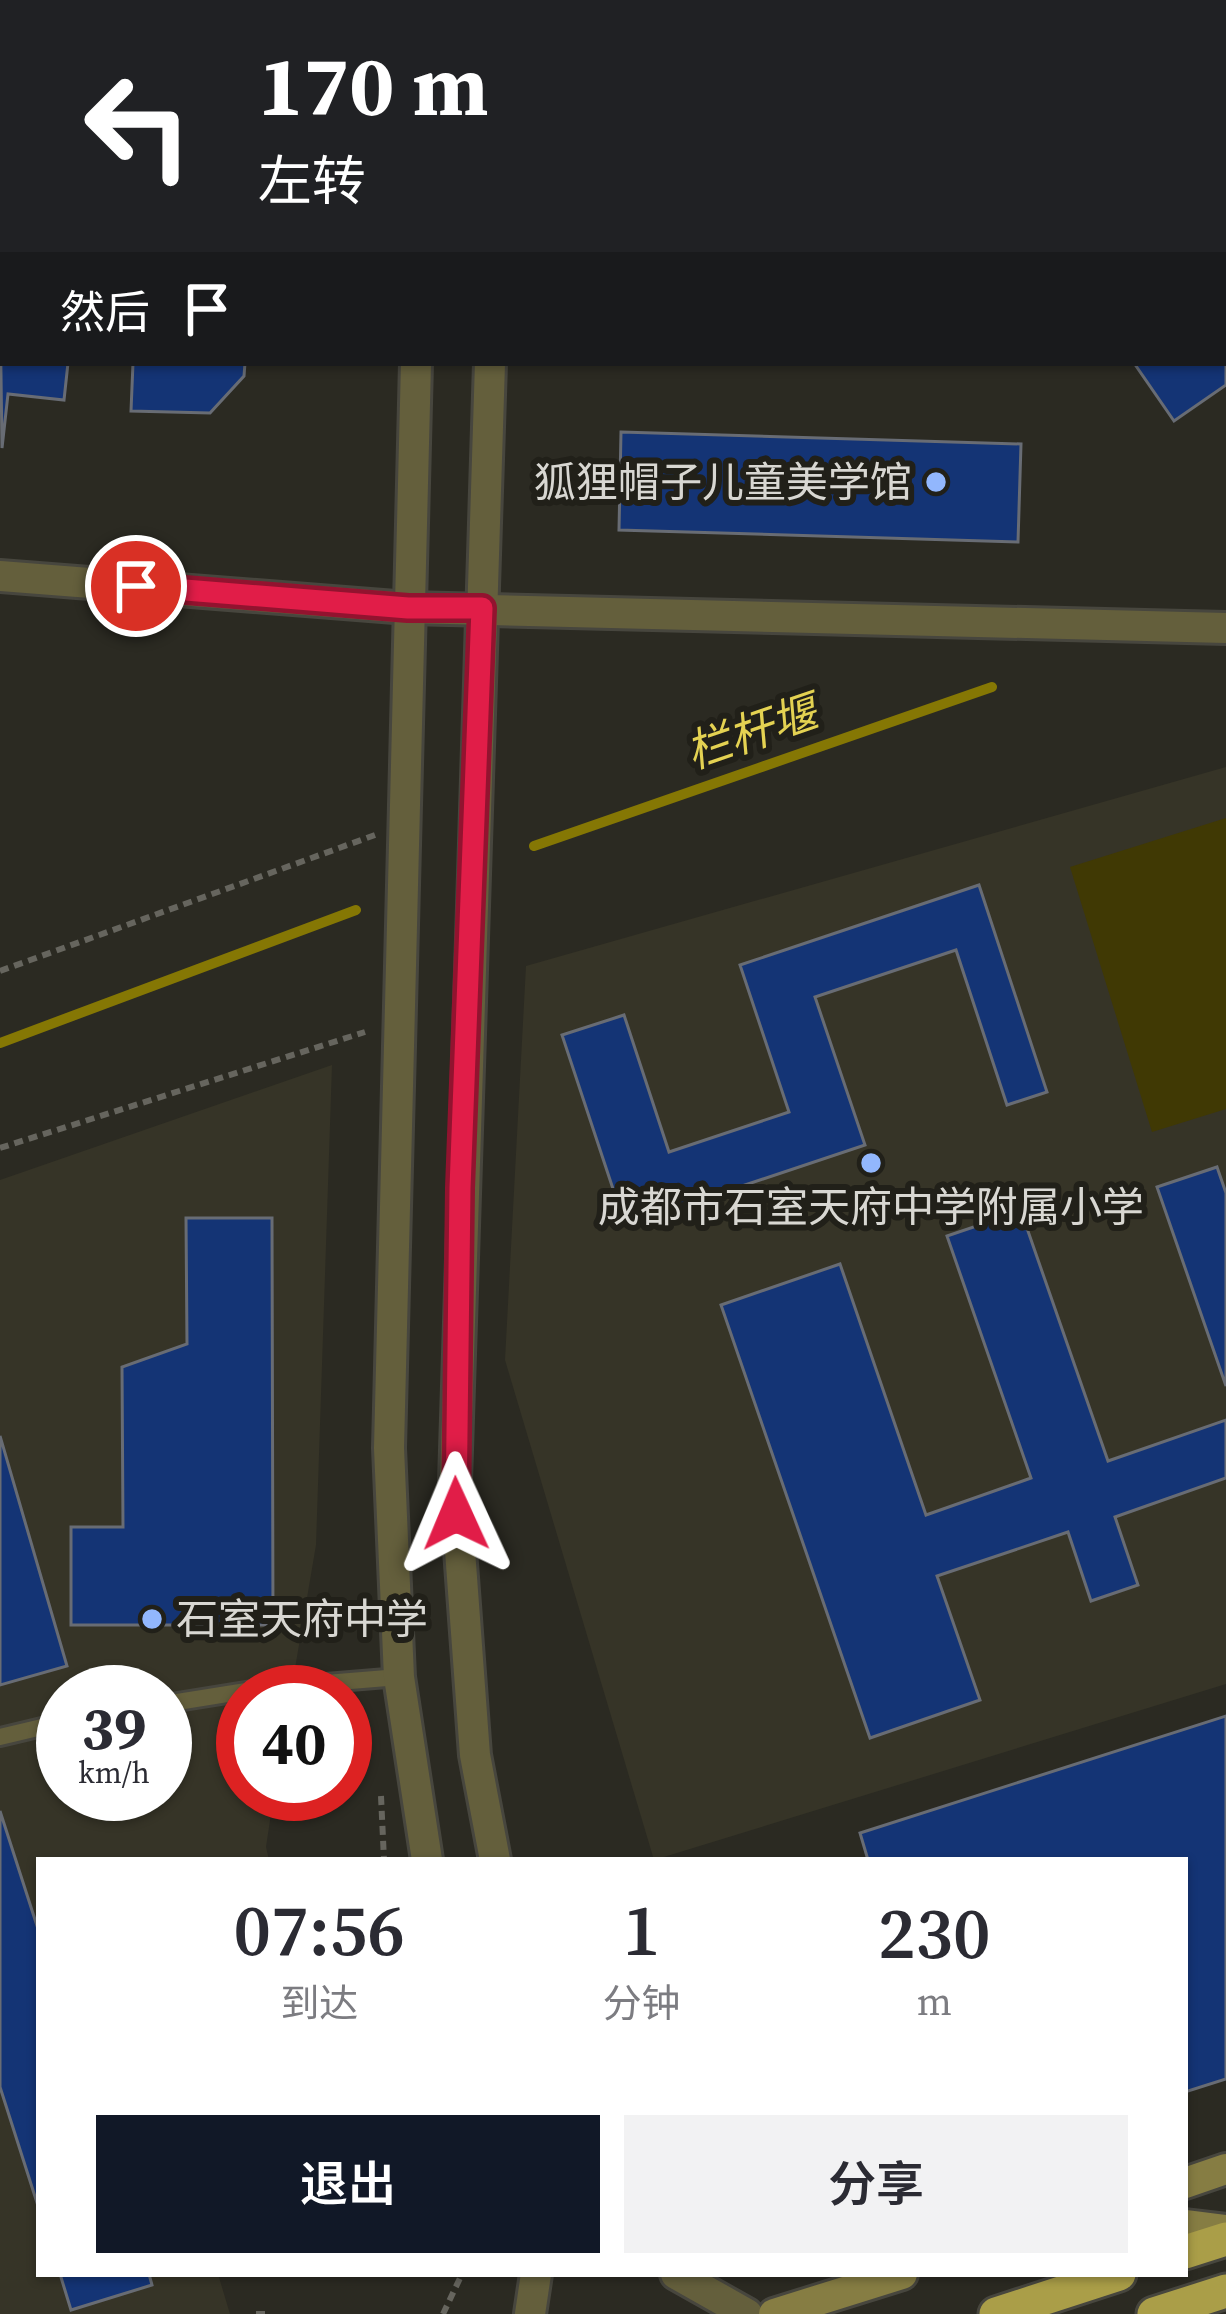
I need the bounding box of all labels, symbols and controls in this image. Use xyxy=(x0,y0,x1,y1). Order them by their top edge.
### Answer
text: 170 m xyxy=(258,28,489,143)
icon: left xyxy=(60,48,216,204)
text: 左转 xyxy=(258,144,366,218)
icon: arrive xyxy=(174,276,240,342)
text: 然后 xyxy=(60,281,150,343)
place label: 狐狸帽子儿童美学馆 xyxy=(534,453,912,511)
marker: 狐狸帽子儿童美学馆 xyxy=(923,469,949,495)
pin xyxy=(85,535,187,637)
icon: arrive xyxy=(103,553,169,619)
water label: 栏杆堰 xyxy=(677,678,832,783)
marker: 成都市石室天府中学附属小学 xyxy=(858,1150,884,1176)
place label: 成都市石室天府中学附属小学 xyxy=(598,1178,1144,1236)
position arrow xyxy=(393,1451,519,1577)
place label: 石室天府中学 xyxy=(176,1590,428,1648)
marker: 石室天府中学 xyxy=(139,1606,165,1632)
speed limit sign: 40 xyxy=(216,1665,372,1821)
text: 39 xyxy=(81,1687,147,1769)
text: km/h xyxy=(78,1752,150,1793)
text: 07:56 xyxy=(234,1880,405,1979)
text: 1 xyxy=(623,1880,660,1979)
text: 230 xyxy=(878,1883,990,1982)
text: m xyxy=(917,1975,952,2028)
text: 到达 xyxy=(280,1977,358,2030)
text: 分钟 xyxy=(603,1977,681,2030)
button: 退出 xyxy=(96,2115,600,2253)
button: 分享 xyxy=(624,2115,1128,2253)

